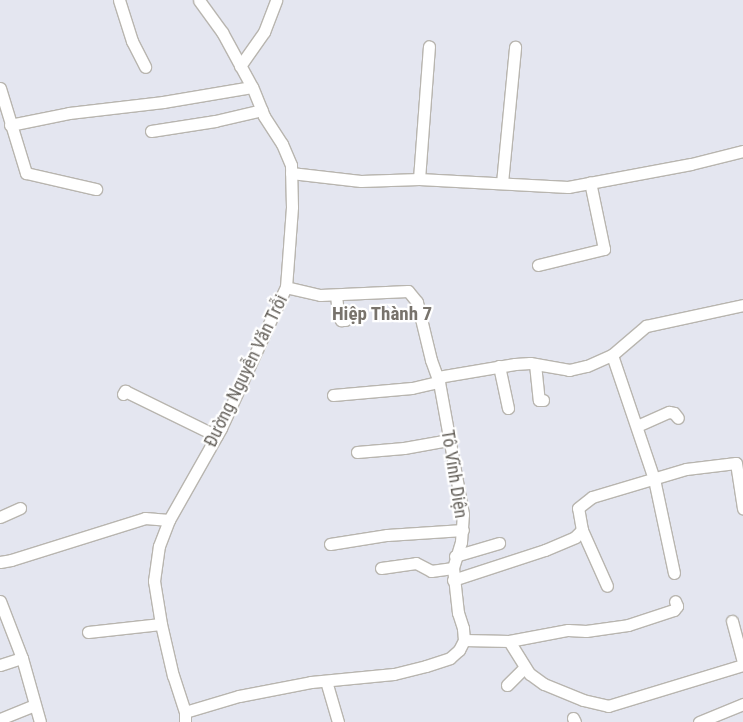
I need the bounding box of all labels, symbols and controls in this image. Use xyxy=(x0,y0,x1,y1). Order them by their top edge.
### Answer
street label: Đường Nguyễn Văn Trỗi xyxy=(200,291,292,451)
district label: Hiệp Thành 7 xyxy=(332,303,432,325)
street label: Tô Vĩnh Diện xyxy=(436,428,472,520)

